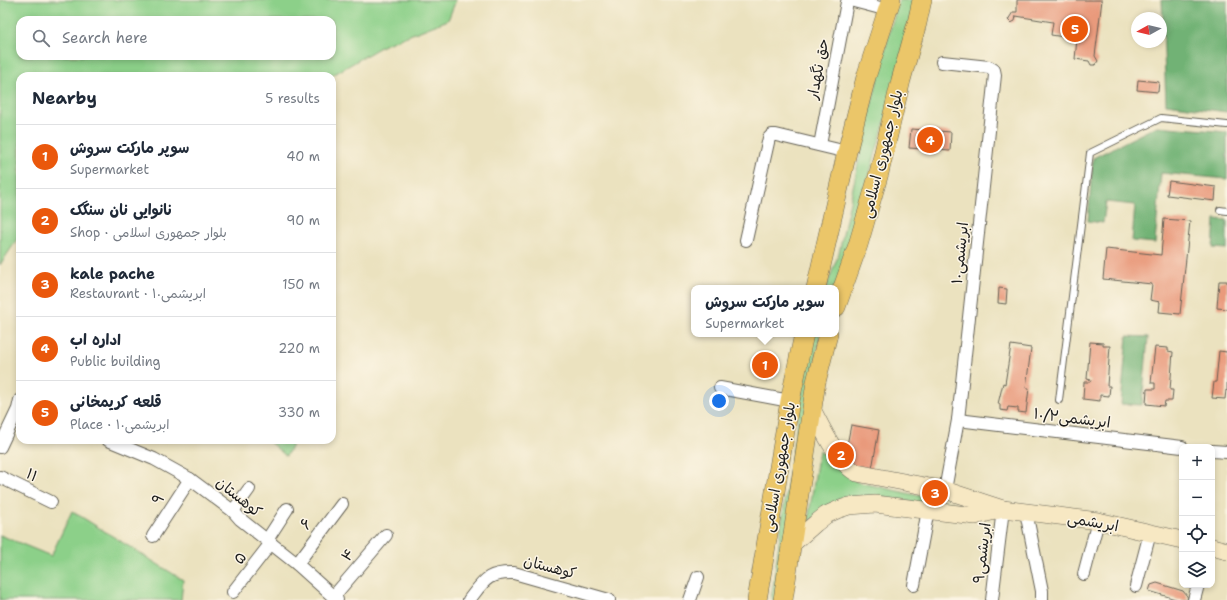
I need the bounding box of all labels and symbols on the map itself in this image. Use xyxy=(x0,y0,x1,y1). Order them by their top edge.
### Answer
north arrow xyxy=(1131,12,1167,48)
pin: 5 xyxy=(1062,14,1088,44)
street label: حق نگهدار xyxy=(802,37,834,102)
street label: بلوار جمهوری اسلامی xyxy=(856,88,908,220)
pin: 4 xyxy=(917,125,943,155)
street label: ابریشمی۱۰ xyxy=(947,221,973,285)
pin: 1 xyxy=(752,350,778,380)
your location xyxy=(709,391,729,411)
street label: بلوار جمهوری اسلامی xyxy=(758,400,800,534)
street label: ۱۰/۲ابریشمی xyxy=(1032,403,1112,433)
pin: 2 xyxy=(828,440,854,470)
street label: ۱۱ xyxy=(23,464,41,486)
street label: کوهستان xyxy=(212,472,266,522)
pin: 3 xyxy=(922,478,948,508)
street label: ۹ xyxy=(147,490,169,508)
street label: ابریشمی xyxy=(1066,508,1120,536)
street label: ۶ xyxy=(295,514,317,534)
street label: ابریشمی۹ xyxy=(968,521,996,585)
street label: ۴ xyxy=(337,544,359,566)
street label: ۵ xyxy=(229,548,251,568)
street label: کوهستان xyxy=(522,550,578,584)

